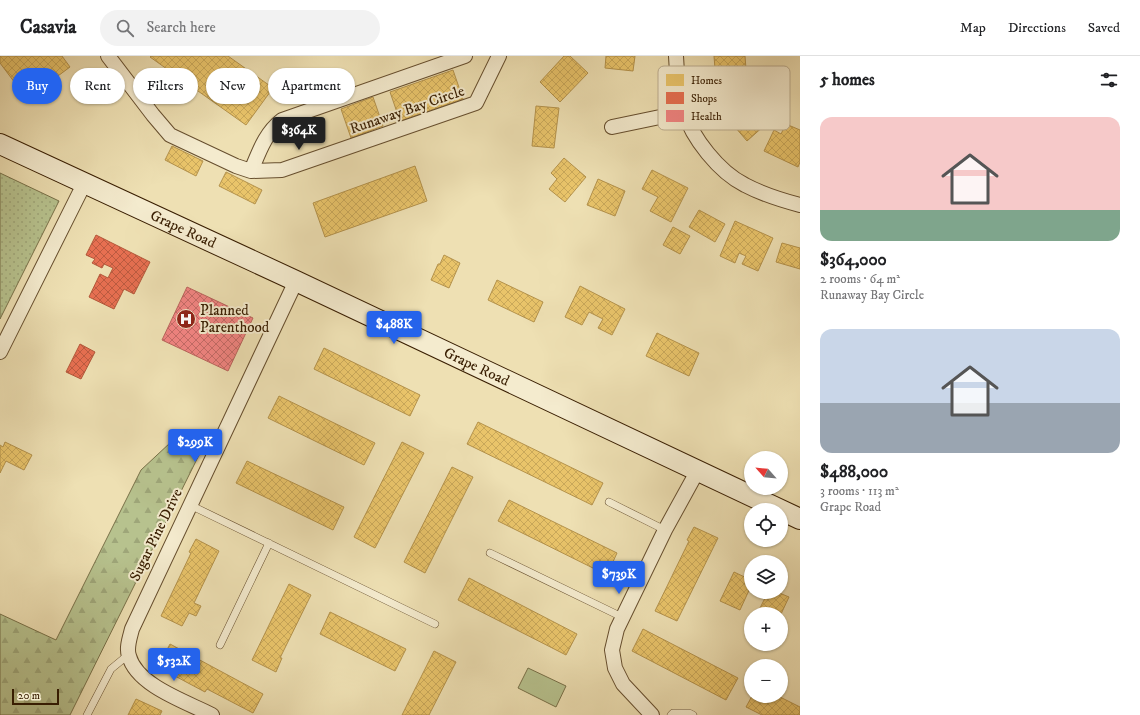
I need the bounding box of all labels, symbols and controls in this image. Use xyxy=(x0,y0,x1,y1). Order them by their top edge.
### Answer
search box xyxy=(100,10,380,46)
text: Casavia xyxy=(20,16,76,39)
icon: search xyxy=(114,17,136,39)
text: Search here xyxy=(146,18,216,37)
text: Map xyxy=(960,19,986,37)
text: Directions xyxy=(1008,19,1066,37)
text: Saved xyxy=(1088,19,1120,37)
legend xyxy=(658,66,790,130)
chip: Buy xyxy=(12,68,62,104)
chip: Rent xyxy=(70,68,125,104)
chip: Filters xyxy=(133,68,198,104)
chip: New xyxy=(206,68,260,104)
chip: Apartment xyxy=(268,68,355,104)
text: 5 homes xyxy=(820,69,875,91)
icon: filters xyxy=(1098,69,1120,91)
text: Homes xyxy=(691,74,722,88)
street label: Runaway Bay Circle xyxy=(347,81,467,139)
text: Shops xyxy=(691,92,717,106)
text: Health xyxy=(691,110,722,124)
pin: $364K xyxy=(271,117,327,151)
text: $364K xyxy=(281,122,317,138)
icon: home xyxy=(934,143,1006,215)
street label: Grape Road xyxy=(147,205,220,252)
text: $364,000 xyxy=(820,249,887,271)
text: 2 rooms · 64 m² xyxy=(820,271,900,287)
text: Runaway Bay Circle xyxy=(820,287,924,303)
place label: Planned Parenthood xyxy=(200,301,270,337)
hospital icon: Planned Parenthood xyxy=(175,308,197,330)
pin: $488K xyxy=(366,311,422,345)
text: $488K xyxy=(376,316,412,332)
street label: Grape Road xyxy=(441,343,513,390)
icon: home xyxy=(934,355,1006,427)
pin: $299K xyxy=(167,429,223,463)
text: $299K xyxy=(177,434,213,450)
north arrow xyxy=(744,451,788,495)
map controls xyxy=(744,451,788,703)
text: $488,000 xyxy=(820,461,888,483)
text: 3 rooms · 113 m² xyxy=(820,483,899,499)
street label: Sugar Pine Drive xyxy=(125,486,187,584)
text: Grape Road xyxy=(820,499,881,515)
button: locate xyxy=(744,503,788,547)
button: layers xyxy=(744,555,788,599)
pin: $739K xyxy=(591,561,647,595)
text: $739K xyxy=(602,566,636,582)
button: + xyxy=(744,607,788,651)
pin: $532K xyxy=(146,648,202,682)
text: $532K xyxy=(157,653,191,669)
button: − xyxy=(744,659,788,703)
scale bar xyxy=(12,687,59,706)
text: 20 m xyxy=(18,689,40,703)

